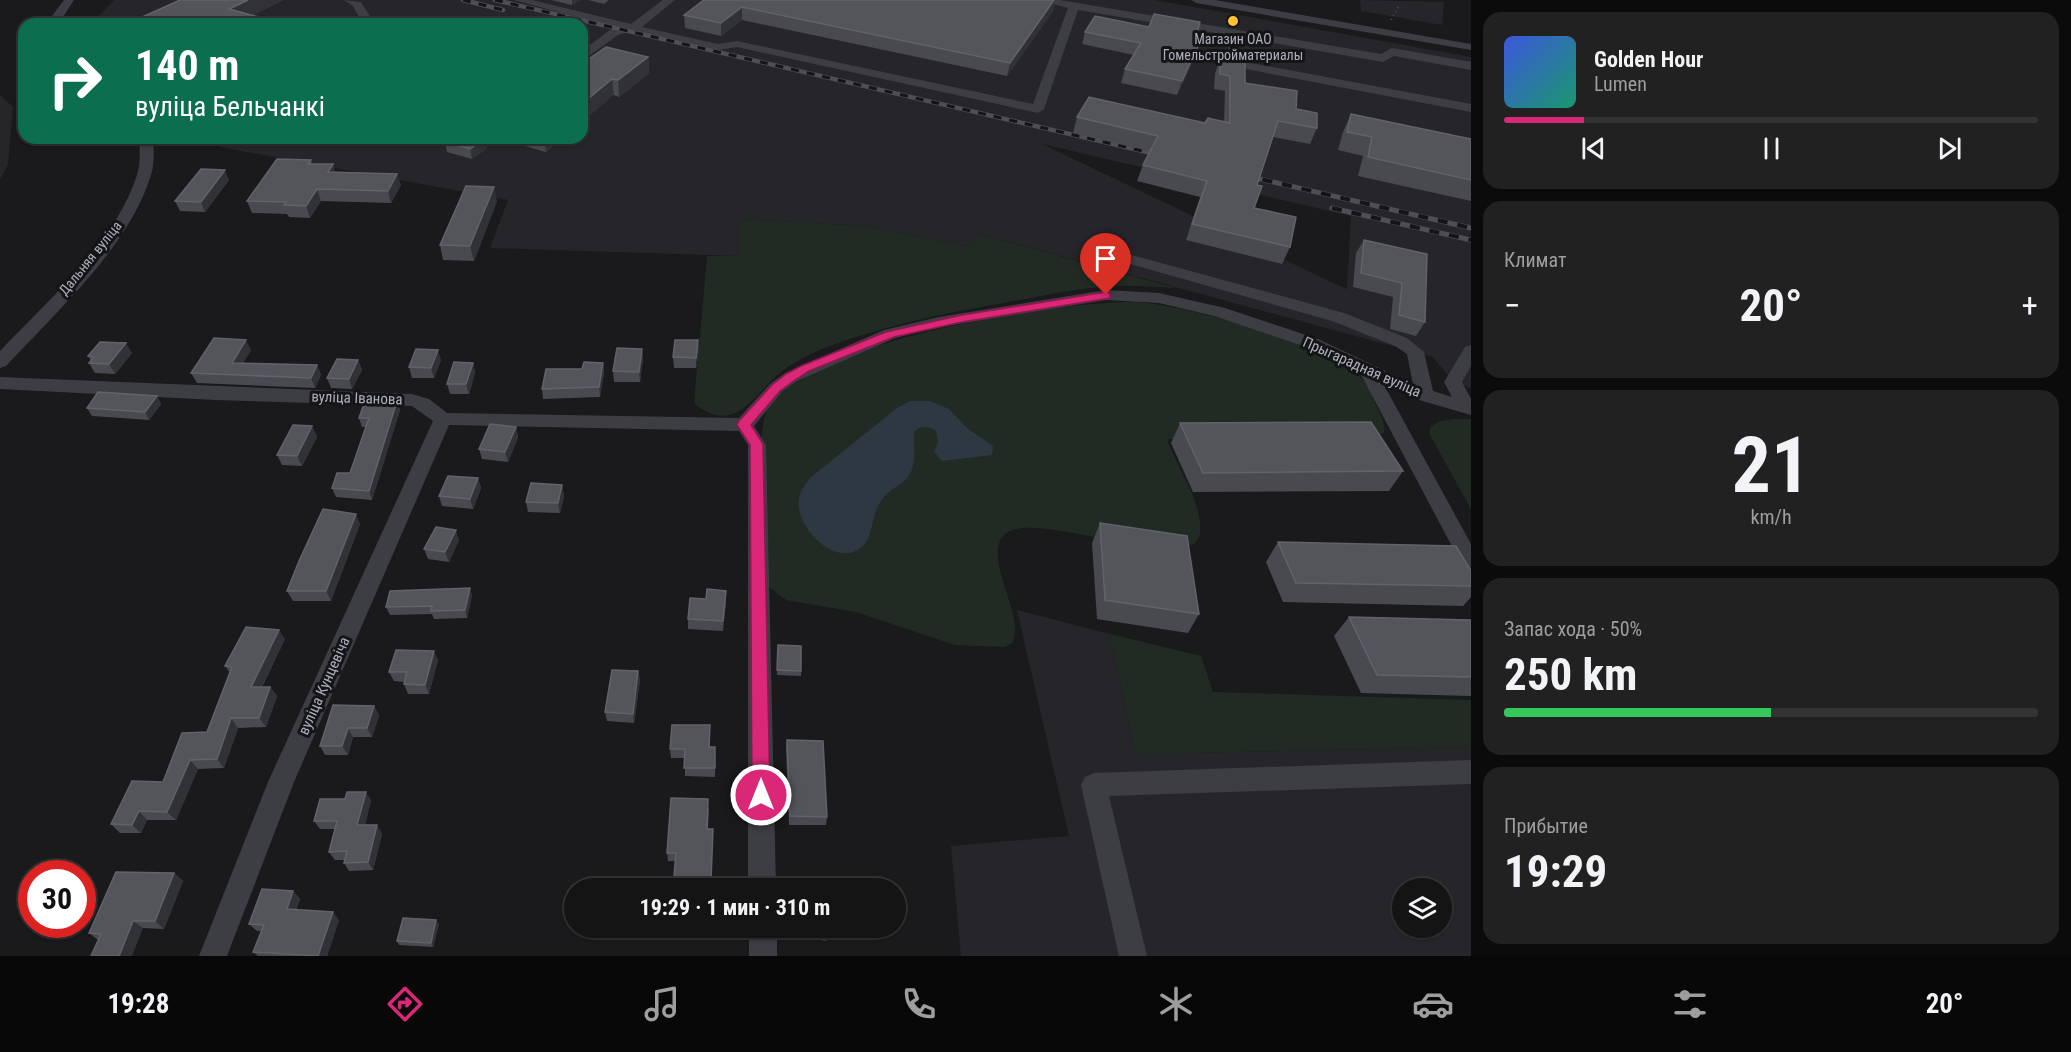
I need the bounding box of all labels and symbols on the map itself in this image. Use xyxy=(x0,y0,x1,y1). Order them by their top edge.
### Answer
marker: Магазин ОАО Гомельстройматериалы xyxy=(1226,14,1240,28)
place label: Магазин ОАО Гомельстройматериалы xyxy=(1163,31,1303,63)
street label: Дальняя вуліца xyxy=(55,218,125,298)
pin xyxy=(1080,233,1131,295)
street label: Прыгарадная вуліца xyxy=(1300,333,1424,401)
street label: вуліца Іванова xyxy=(311,387,403,409)
street label: вуліца Кунцевіча xyxy=(294,634,354,738)
position arrow xyxy=(729,763,793,827)
speed limit sign: 30 xyxy=(18,860,96,938)

